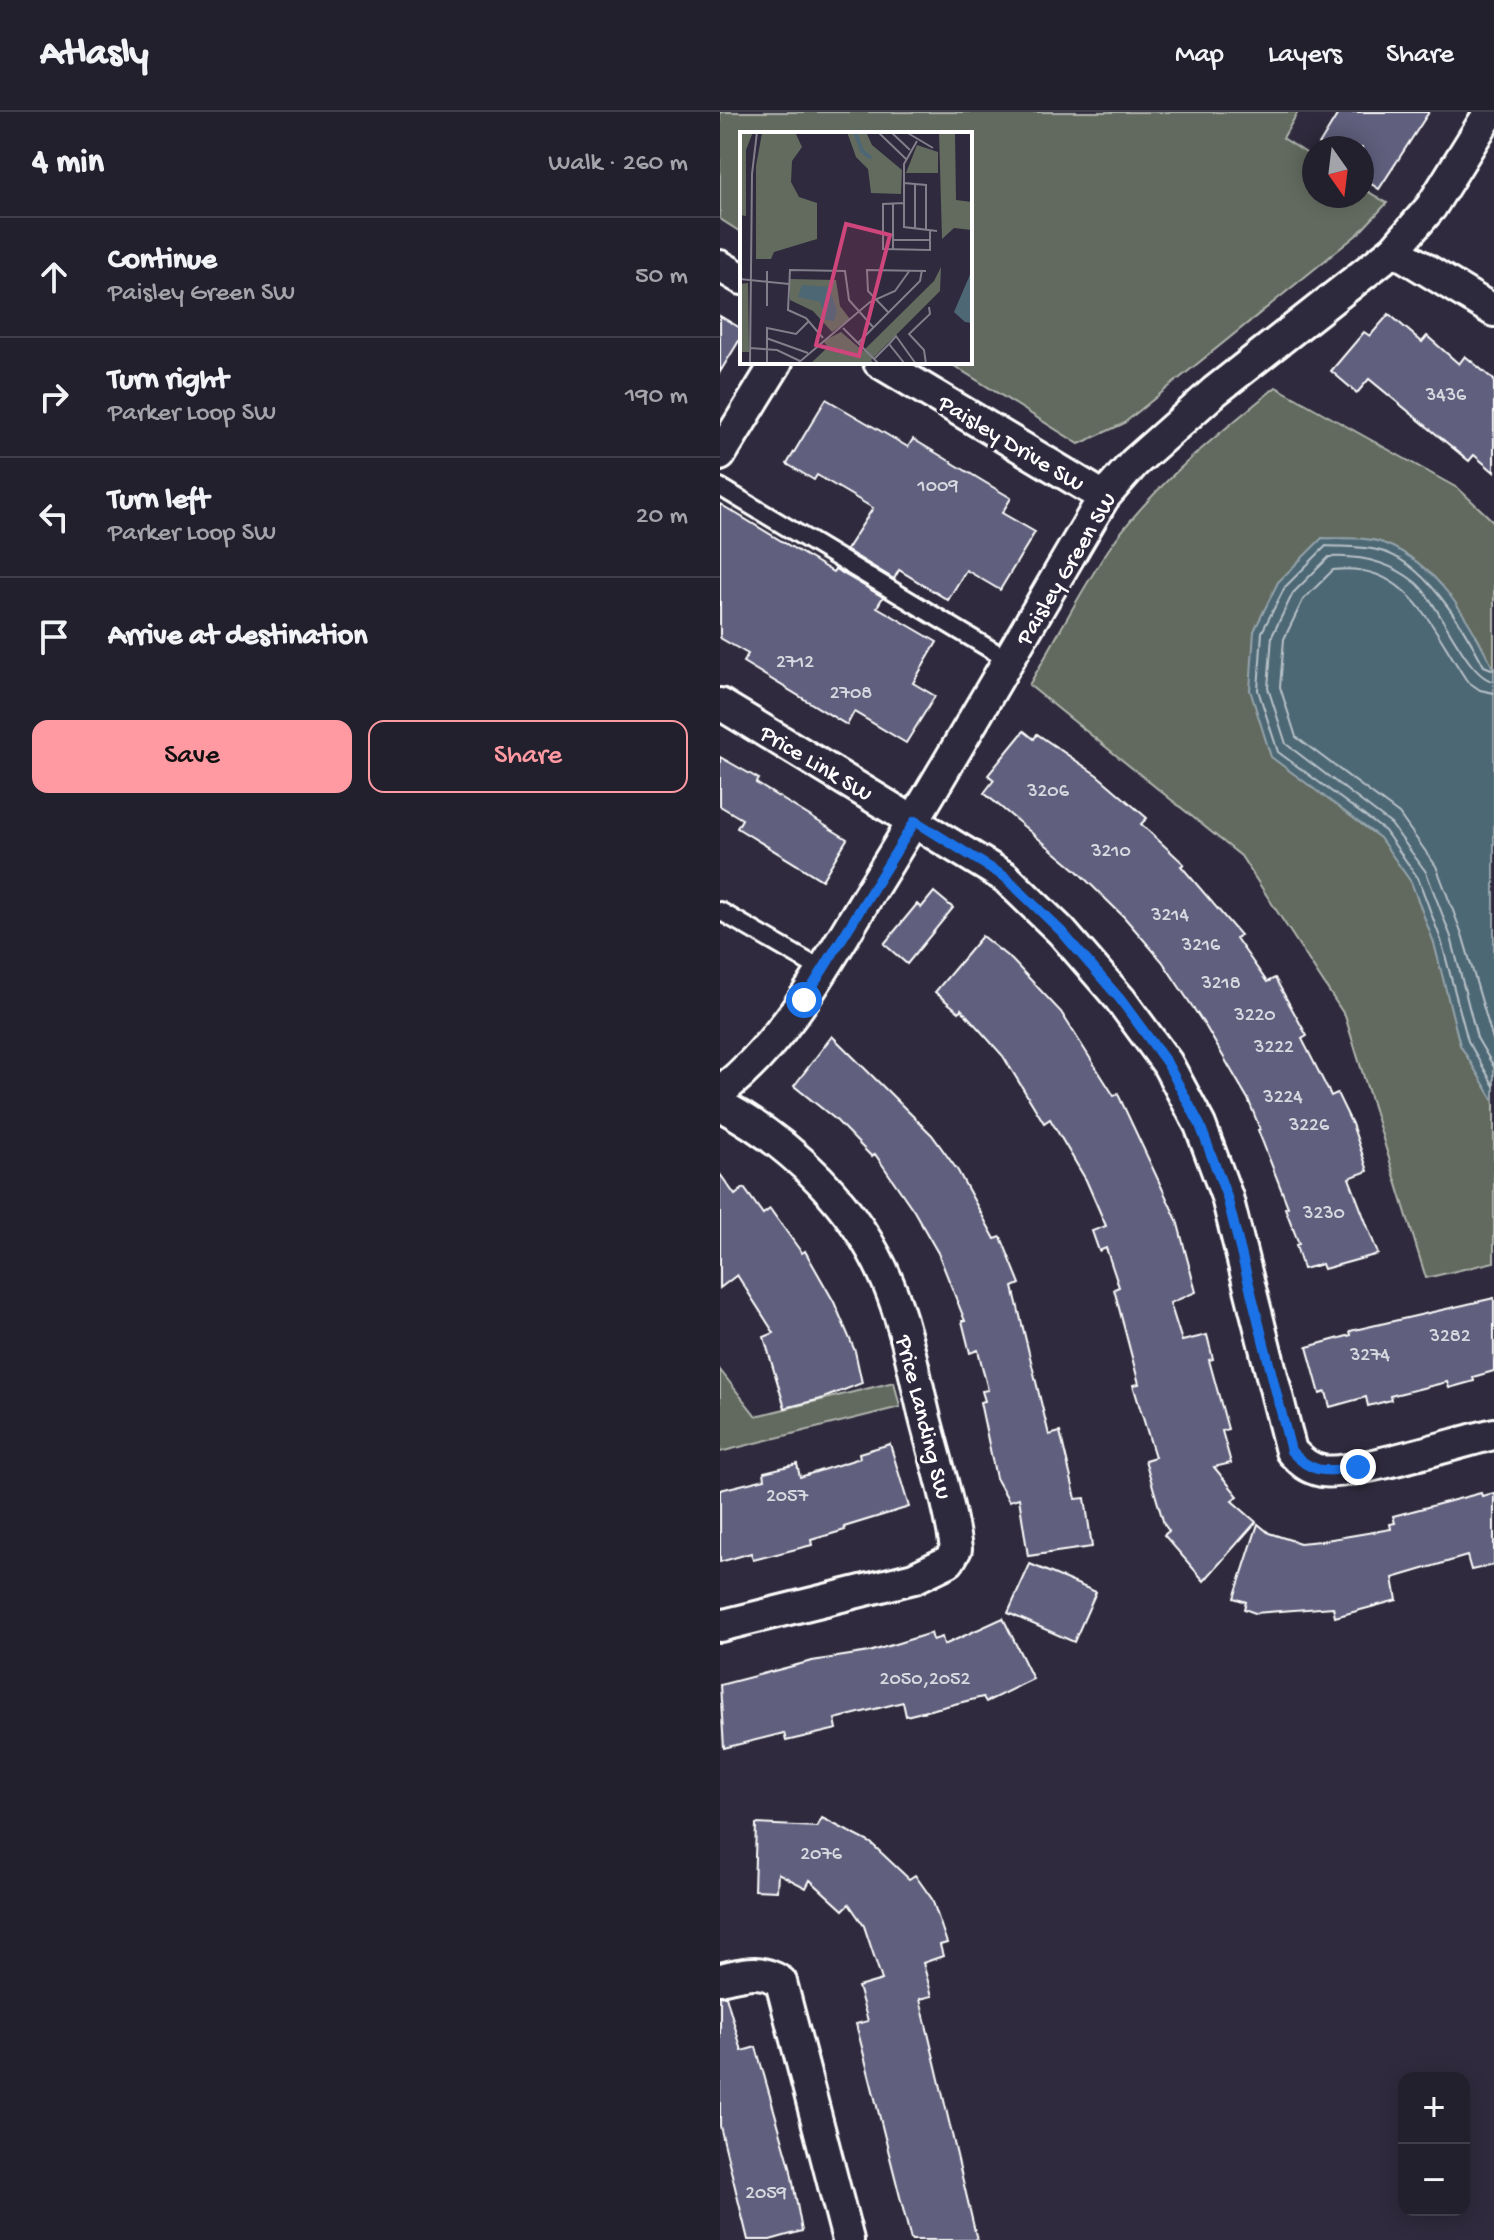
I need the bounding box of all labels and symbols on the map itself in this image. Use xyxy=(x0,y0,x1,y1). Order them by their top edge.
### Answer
inset map xyxy=(740,132,972,364)
north arrow xyxy=(1302,136,1374,208)
house number: 3436 xyxy=(1425,385,1467,408)
street label: Paisley Drive SW xyxy=(931,389,1089,500)
house number: 1009 xyxy=(917,476,958,499)
street label: Paisley Green SW xyxy=(1011,488,1125,652)
house number: 2712 xyxy=(776,652,814,675)
house number: 2708 xyxy=(830,683,872,706)
street label: Price Link SW xyxy=(753,719,877,810)
house number: 3206 xyxy=(1026,781,1070,804)
house number: 3210 xyxy=(1090,841,1131,864)
house number: 3214 xyxy=(1150,905,1189,928)
house number: 3216 xyxy=(1181,935,1221,958)
house number: 3218 xyxy=(1200,973,1241,996)
route start xyxy=(786,982,822,1018)
house number: 3220 xyxy=(1233,1005,1276,1028)
house number: 3222 xyxy=(1253,1037,1294,1060)
house number: 3224 xyxy=(1262,1087,1303,1110)
house number: 3226 xyxy=(1288,1115,1330,1138)
house number: 3230 xyxy=(1302,1203,1345,1226)
house number: 3282 xyxy=(1429,1326,1471,1349)
street label: Price Landing SW xyxy=(887,1332,956,1503)
house number: 3274 xyxy=(1349,1345,1391,1368)
route end xyxy=(1340,1449,1376,1485)
house number: 2057 xyxy=(766,1486,809,1509)
house number: 2050,2052 xyxy=(880,1669,971,1692)
house number: 2076 xyxy=(800,1844,843,1867)
house number: 2059 xyxy=(745,2183,787,2206)

